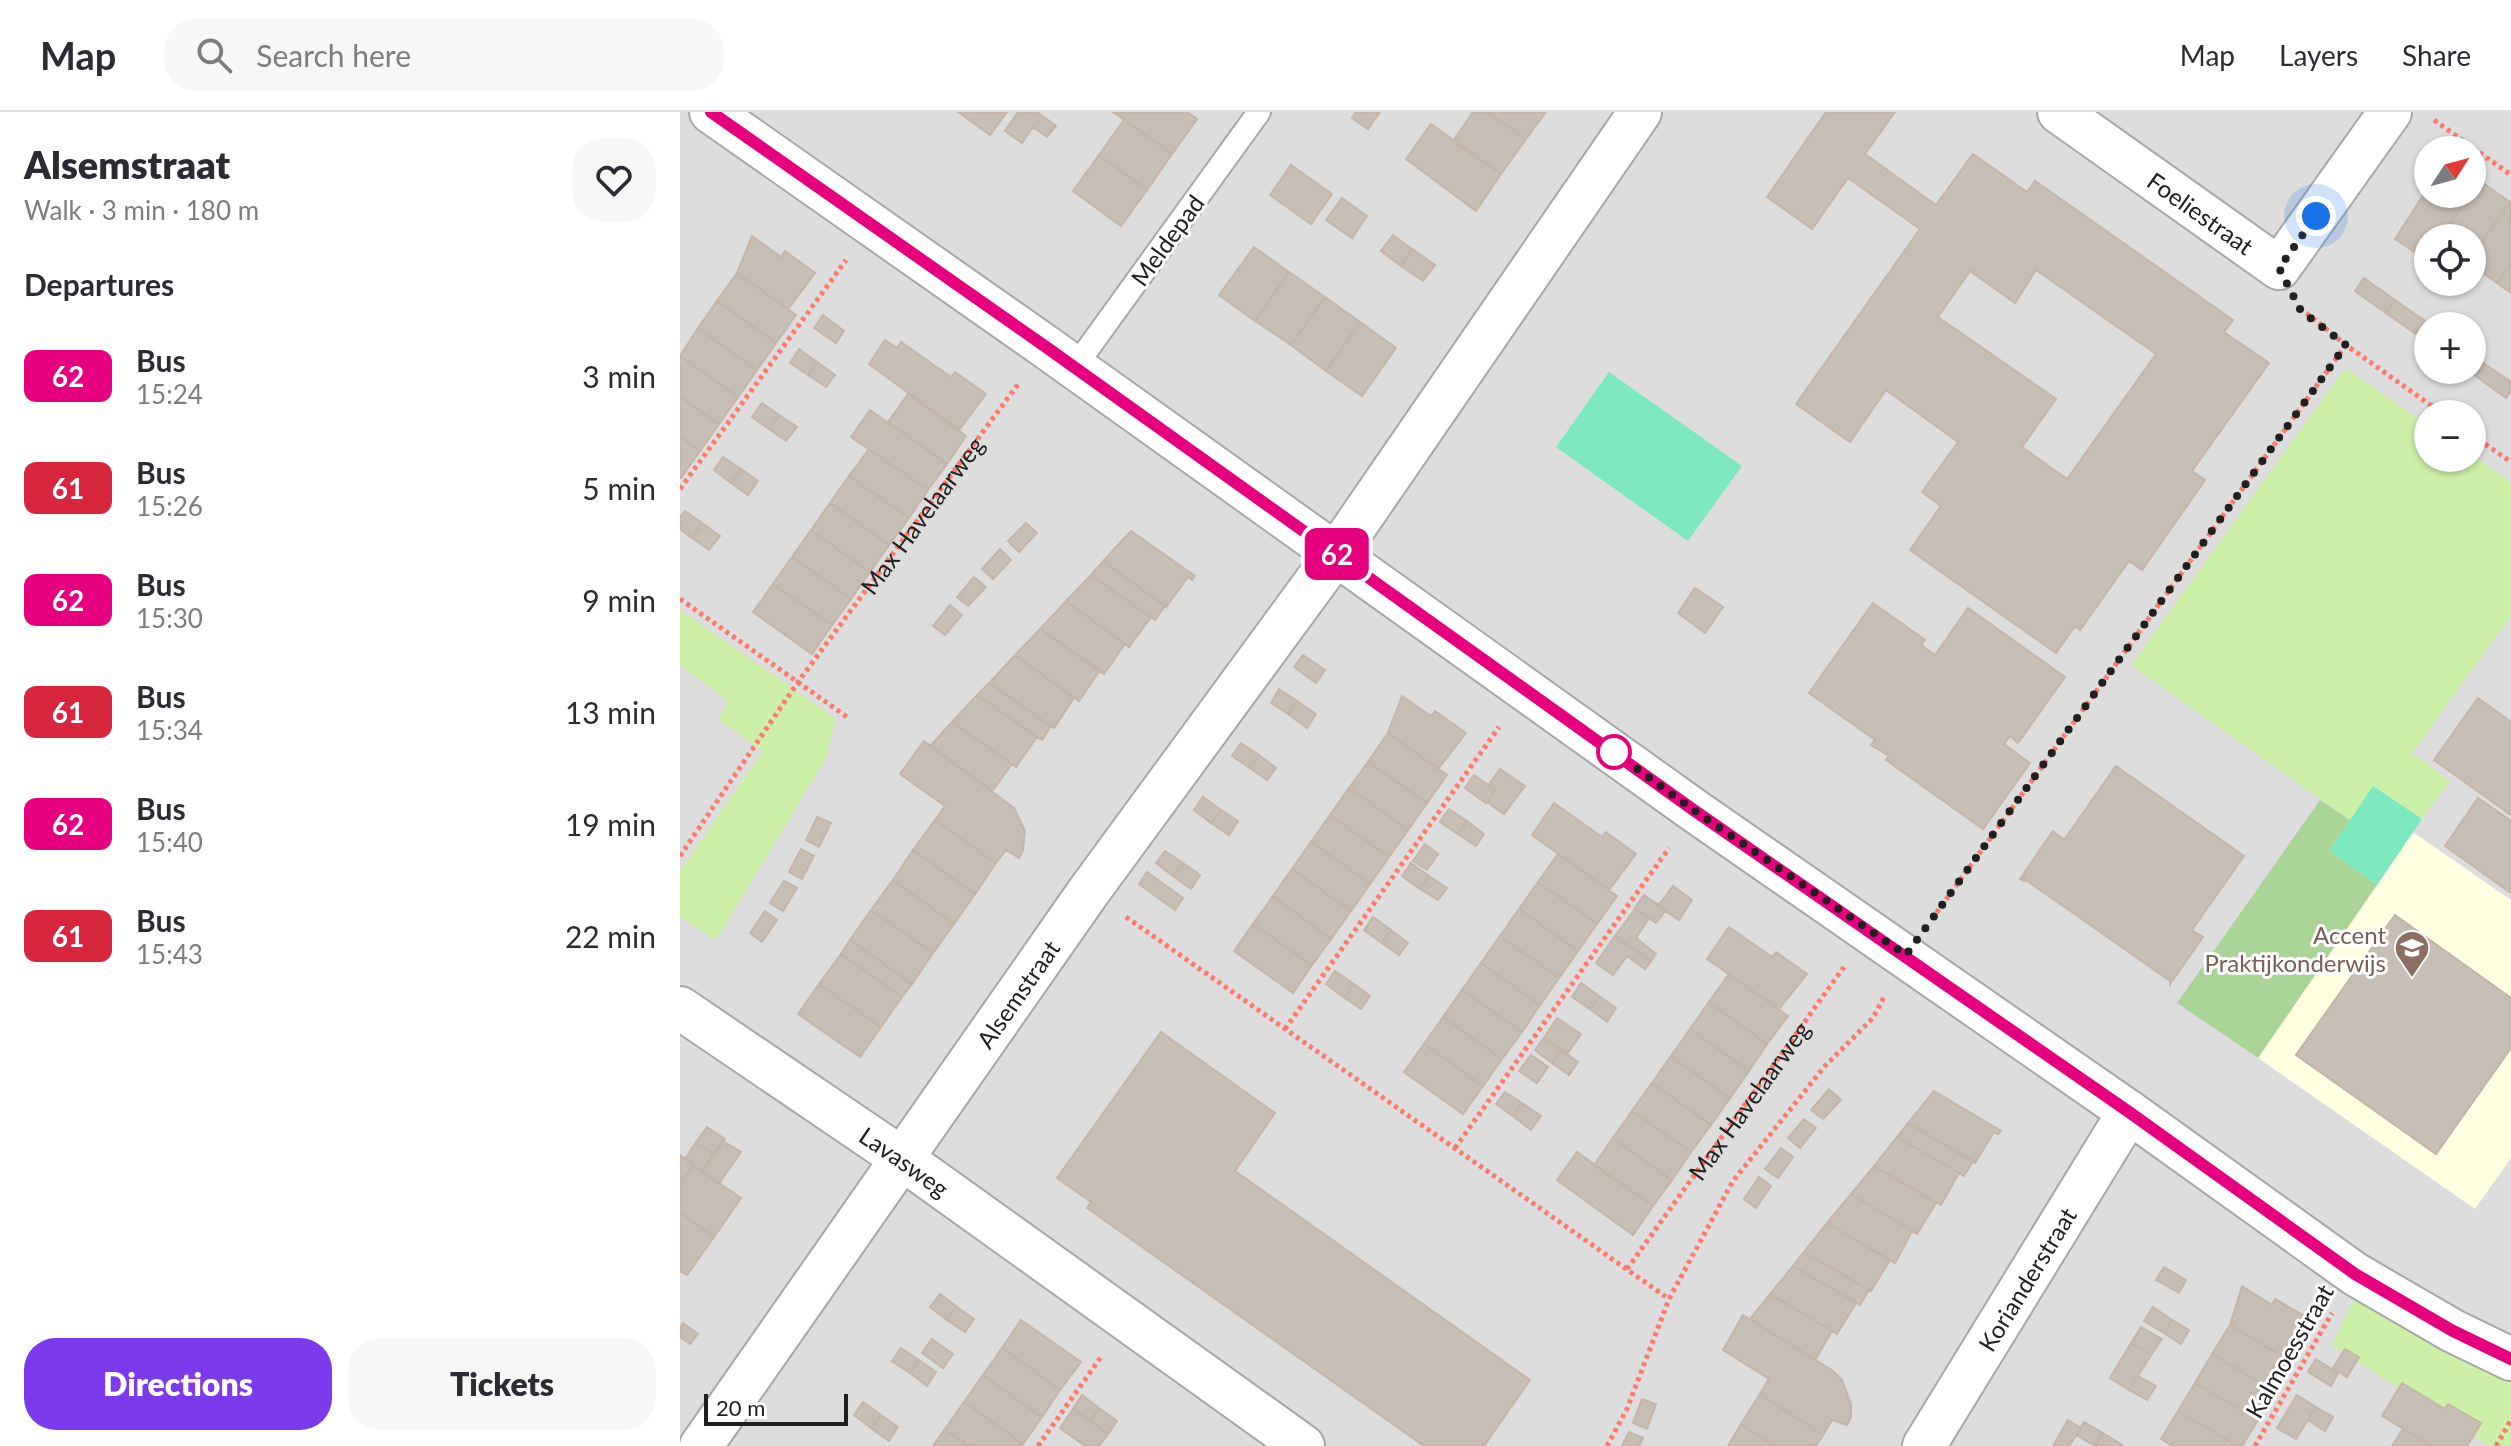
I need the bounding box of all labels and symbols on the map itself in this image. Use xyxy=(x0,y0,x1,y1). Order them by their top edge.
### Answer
north arrow xyxy=(2414,136,2486,208)
street label: Foeliestraat xyxy=(2142,165,2260,260)
street label: Meldepad xyxy=(1124,189,1210,291)
your location xyxy=(2296,196,2336,236)
street label: Max Havelaarweg xyxy=(854,430,989,599)
line badge: 62 xyxy=(1301,528,1373,580)
unlabelled marker xyxy=(1597,735,1631,769)
place label: Accent Praktijkonderwijs xyxy=(2204,920,2386,977)
school or university icon: Accent Praktijkonderwijs xyxy=(2393,929,2431,979)
street label: Alsemstraat xyxy=(970,934,1065,1053)
street label: Max Havelaarweg xyxy=(1682,1015,1815,1185)
street label: Lavasweg xyxy=(855,1120,955,1202)
street label: Korianderstraat xyxy=(1971,1202,2082,1356)
street label: Kalmoesstraat xyxy=(2239,1279,2339,1423)
scale bar xyxy=(704,1390,848,1426)

